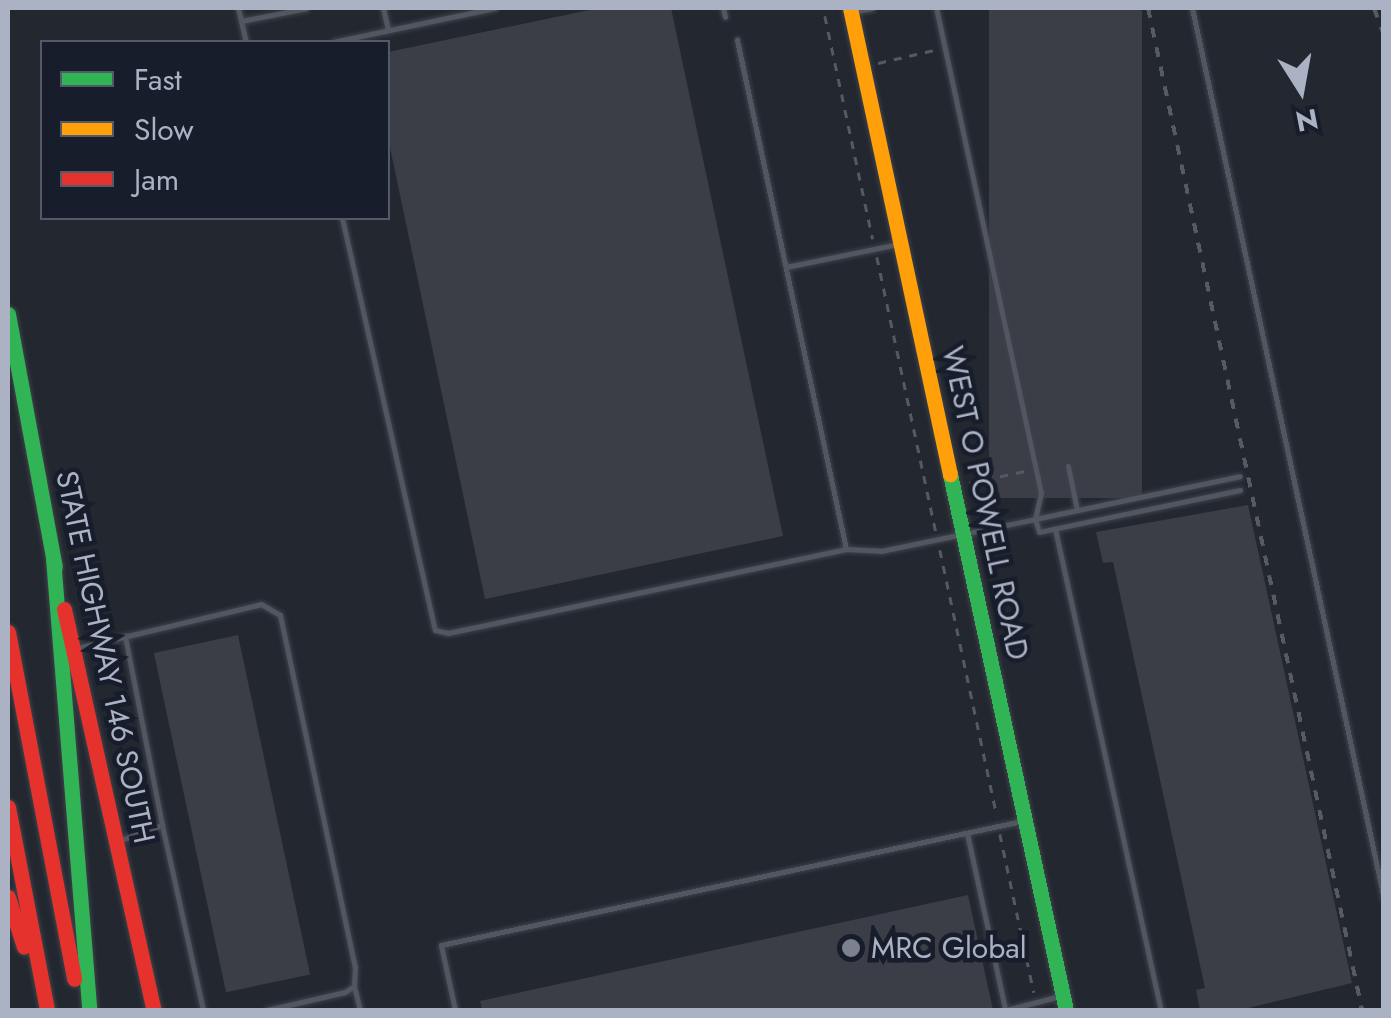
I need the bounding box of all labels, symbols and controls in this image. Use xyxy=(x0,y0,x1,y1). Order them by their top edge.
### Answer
legend xyxy=(40,40,390,220)
north arrow xyxy=(1251,40,1351,140)
text: Fast xyxy=(134,58,182,101)
text: N xyxy=(1292,98,1322,142)
text: Slow xyxy=(134,108,194,151)
text: Jam xyxy=(134,158,179,201)
street label: WEST O POWELL ROAD xyxy=(934,343,1036,663)
street label: STATE HIGHWAY 146 SOUTH xyxy=(48,467,162,847)
place label: MRC Global xyxy=(871,930,1027,966)
marker: MRC Global xyxy=(840,937,862,959)

